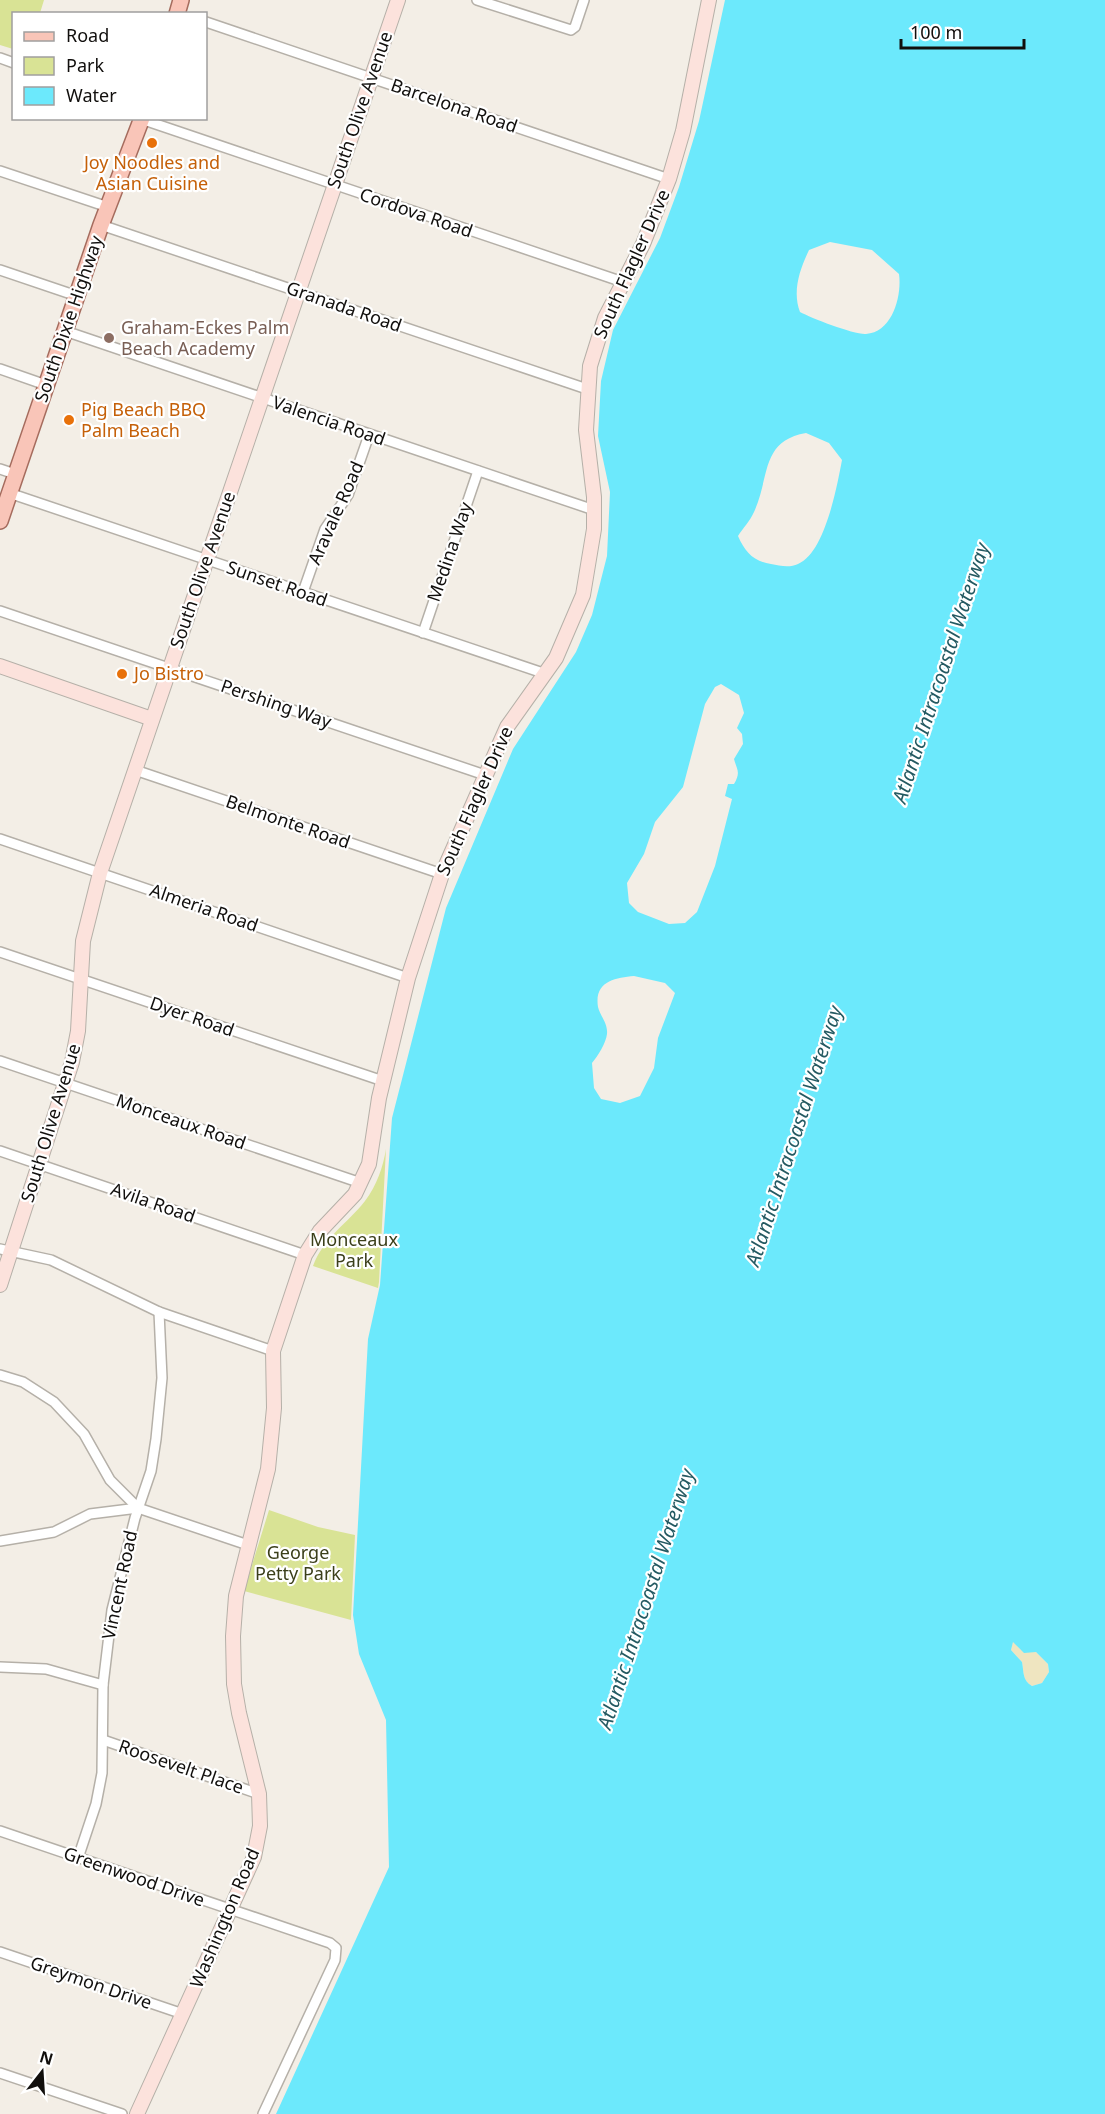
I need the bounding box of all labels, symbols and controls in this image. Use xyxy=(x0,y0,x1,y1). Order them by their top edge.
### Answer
legend xyxy=(12,12,207,120)
scale bar xyxy=(901,12,1024,50)
text: 100 m xyxy=(910,20,962,44)
text: Road xyxy=(66,23,109,47)
street label: South Olive Avenue xyxy=(321,28,397,191)
text: Park xyxy=(66,53,104,77)
street label: Barcelona Road xyxy=(388,72,521,138)
text: Water xyxy=(66,83,117,107)
marker: Joy Noodles and Asian Cuisine xyxy=(145,136,159,150)
place label: Joy Noodles and Asian Cuisine xyxy=(82,150,220,195)
street label: Cordova Road xyxy=(357,181,476,243)
street label: South Flagler Drive xyxy=(587,185,675,342)
street label: South Dixie Highway xyxy=(28,231,108,405)
street label: Granada Road xyxy=(283,275,405,337)
place label: Graham-Eckes Palm Beach Academy xyxy=(121,315,289,360)
marker: Graham-Eckes Palm Beach Academy xyxy=(102,331,116,345)
street label: Valencia Road xyxy=(270,390,389,451)
place label: Pig Beach BBQ Palm Beach xyxy=(81,397,206,442)
marker: Pig Beach BBQ Palm Beach xyxy=(62,413,76,427)
street label: Aravale Road xyxy=(302,457,369,568)
street label: South Olive Avenue xyxy=(164,488,240,651)
street label: Medina Way xyxy=(421,498,478,605)
water label: Atlantic Intracoastal Waterway xyxy=(885,538,996,808)
street label: Sunset Road xyxy=(224,555,331,612)
place label: Jo Bistro xyxy=(132,661,204,685)
marker: Jo Bistro xyxy=(115,667,129,681)
street label: Pershing Way xyxy=(218,673,336,733)
street label: South Flagler Drive xyxy=(430,722,518,879)
street label: Belmonte Road xyxy=(223,789,354,854)
street label: Almeria Road xyxy=(147,877,262,937)
street label: Dyer Road xyxy=(147,990,238,1042)
water label: Atlantic Intracoastal Waterway xyxy=(738,1001,849,1271)
street label: South Olive Avenue xyxy=(14,1040,86,1205)
street label: Monceaux Road xyxy=(113,1088,249,1155)
street label: Avila Road xyxy=(108,1176,199,1228)
park label: Monceaux Park xyxy=(310,1227,398,1272)
water label: Atlantic Intracoastal Waterway xyxy=(590,1464,701,1734)
street label: Vincent Road xyxy=(96,1528,142,1642)
park label: George Petty Park xyxy=(255,1540,341,1585)
street label: Roosevelt Place xyxy=(116,1733,247,1799)
street label: Greenwood Drive xyxy=(61,1841,208,1911)
street label: Washington Road xyxy=(184,1844,264,1991)
street label: Greymon Drive xyxy=(27,1950,155,2014)
north arrow xyxy=(12,2042,72,2102)
text: N xyxy=(37,2045,56,2070)

